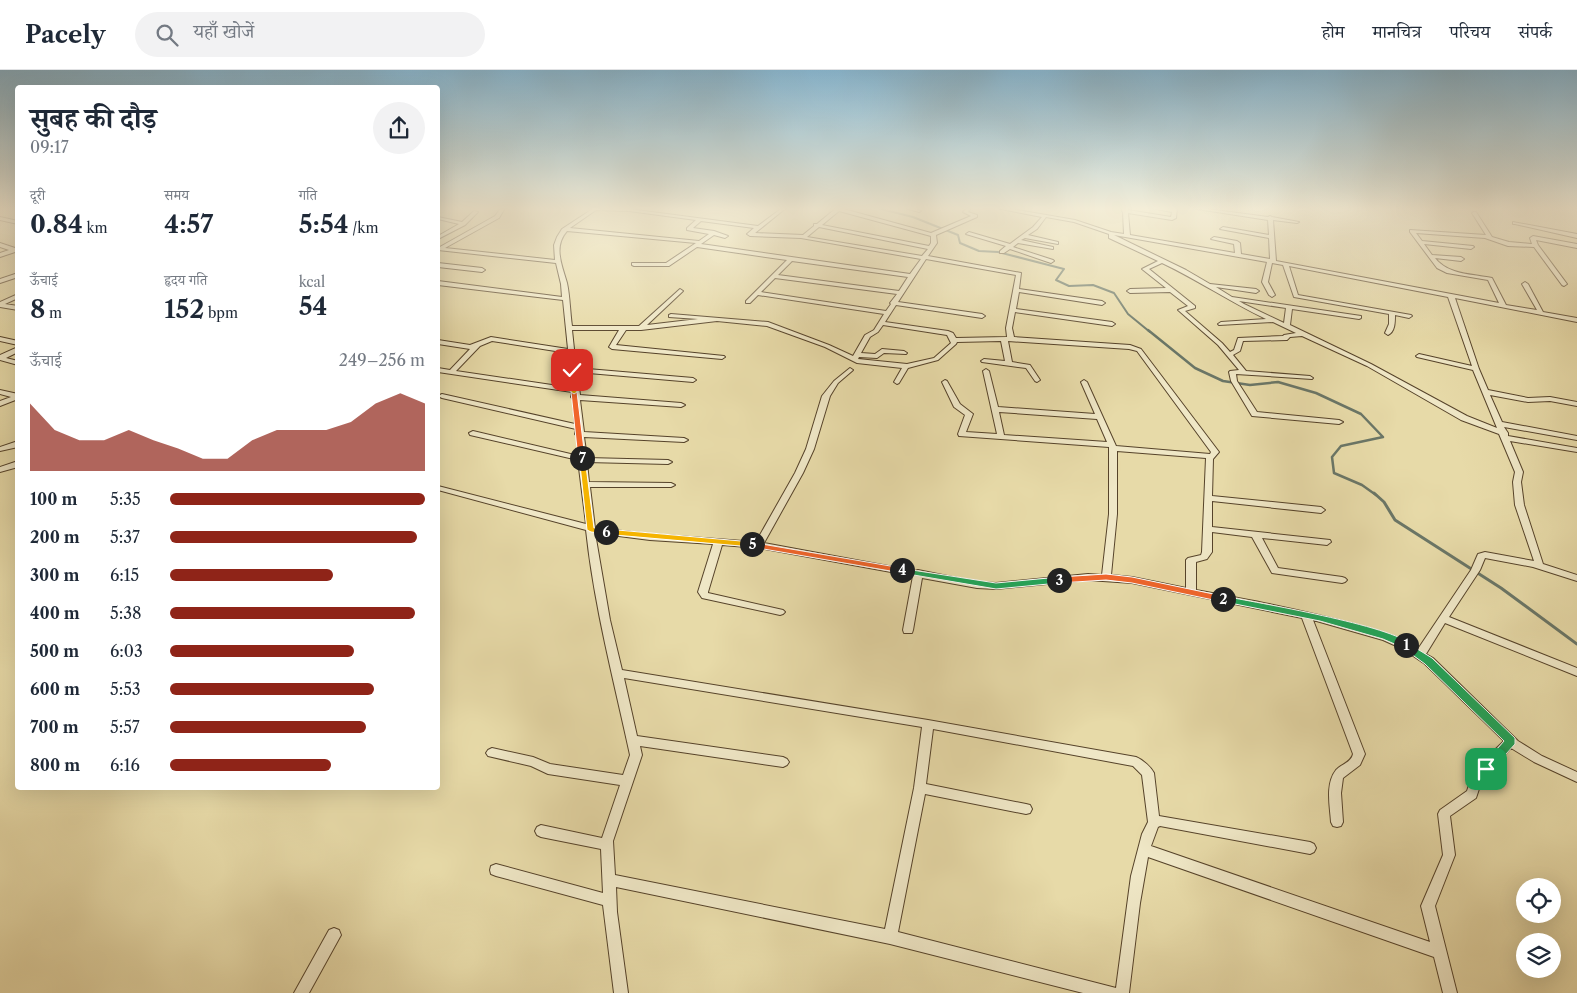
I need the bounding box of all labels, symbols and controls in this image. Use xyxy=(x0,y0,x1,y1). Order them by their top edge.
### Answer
search box xyxy=(135,12,485,57)
text: Pacely xyxy=(25,20,105,49)
text: यहाँ खोजें xyxy=(193,20,254,43)
icon: search xyxy=(153,21,181,49)
text: होम xyxy=(1322,21,1345,43)
text: मानचित्र xyxy=(1373,21,1421,43)
text: परिचय xyxy=(1449,21,1490,43)
text: संपर्क xyxy=(1518,21,1552,43)
text: सुबह की दौड़ xyxy=(30,101,157,135)
button: share xyxy=(373,102,425,154)
text: 09:17 xyxy=(30,137,69,157)
text: दूरी xyxy=(30,186,45,204)
text: समय xyxy=(164,186,189,204)
text: गति xyxy=(299,186,317,204)
text: 0.84 xyxy=(30,209,83,240)
text: 4:57 xyxy=(164,209,213,240)
text: 5:54 xyxy=(299,209,349,240)
text: km xyxy=(83,219,108,237)
text: /km xyxy=(349,219,378,237)
text: ऊँचाई xyxy=(30,271,58,289)
text: हृदय गति xyxy=(164,271,207,289)
text: kcal xyxy=(299,273,325,291)
text: 54 xyxy=(299,291,327,322)
text: 8 xyxy=(30,294,45,325)
text: 152 xyxy=(164,294,204,325)
text: m xyxy=(45,304,62,322)
text: bpm xyxy=(204,304,238,322)
pin xyxy=(551,349,593,391)
text: ऊँचाई xyxy=(30,350,62,370)
text: 249–256 m xyxy=(339,350,425,370)
icon: check xyxy=(558,356,586,384)
pin: 7 xyxy=(570,446,594,470)
text: 7 xyxy=(579,449,586,467)
text: 100 m xyxy=(30,489,77,509)
text: 5:35 xyxy=(110,489,141,509)
pin: 6 xyxy=(594,520,618,544)
text: 6 xyxy=(602,523,611,541)
text: 200 m xyxy=(30,527,80,547)
text: 5:37 xyxy=(110,527,140,547)
pin: 5 xyxy=(740,532,764,556)
text: 5 xyxy=(749,535,756,553)
pin: 4 xyxy=(890,558,914,582)
text: 4 xyxy=(898,561,907,579)
text: 300 m xyxy=(30,565,79,585)
text: 6:15 xyxy=(110,565,139,585)
pin: 3 xyxy=(1046,568,1072,592)
text: 3 xyxy=(1056,571,1063,589)
pin: 2 xyxy=(1210,586,1236,612)
text: 2 xyxy=(1219,590,1228,608)
text: 400 m xyxy=(30,603,80,623)
text: 5:38 xyxy=(110,603,141,623)
pin: 1 xyxy=(1394,632,1418,658)
text: 1 xyxy=(1403,636,1410,654)
text: 500 m xyxy=(30,641,79,661)
text: 6:03 xyxy=(110,641,143,661)
text: 600 m xyxy=(30,679,80,699)
text: 5:53 xyxy=(110,679,141,699)
text: 700 m xyxy=(30,717,79,737)
text: 5:57 xyxy=(110,717,140,737)
pin xyxy=(1465,748,1507,790)
text: 800 m xyxy=(30,755,80,775)
text: 6:16 xyxy=(110,755,140,775)
icon: arrive xyxy=(1472,755,1500,783)
map controls xyxy=(1516,878,1561,978)
button: locate xyxy=(1516,878,1561,923)
button: layers xyxy=(1516,933,1561,978)

